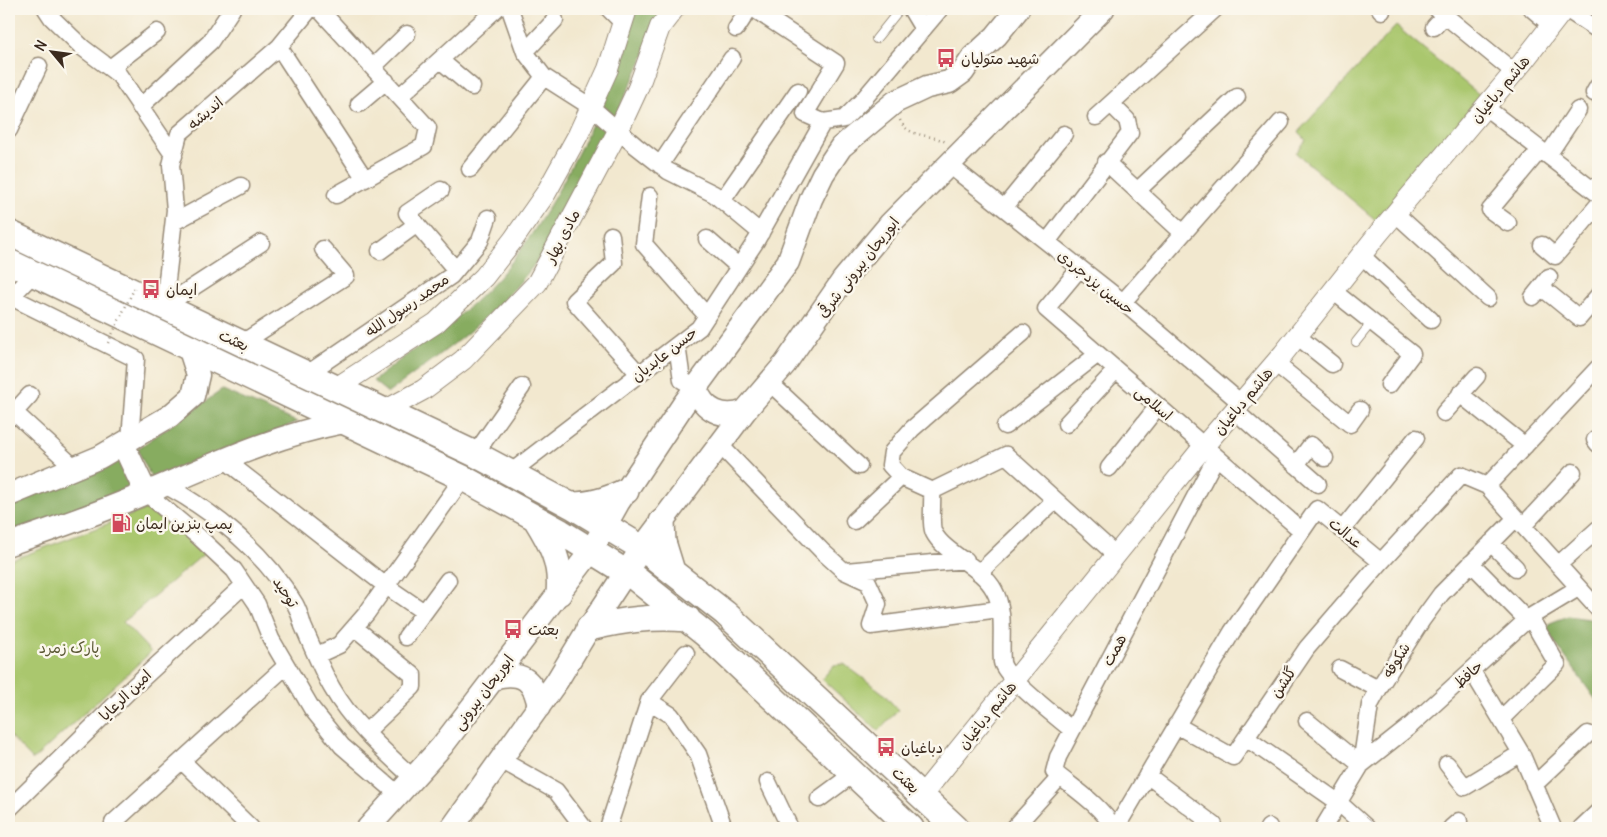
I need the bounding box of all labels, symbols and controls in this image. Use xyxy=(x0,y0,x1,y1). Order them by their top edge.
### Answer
north arrow xyxy=(28,28,78,78)
text: N xyxy=(30,37,51,54)
bus stop icon: شهید متولیان xyxy=(935,47,957,69)
place label: شهید متولیان xyxy=(961,49,1039,68)
street label: هاشم دباغیان xyxy=(1466,51,1536,129)
street label: اندیشه xyxy=(183,92,227,134)
street label: مادی بهار xyxy=(540,206,584,267)
street label: ابوریحان بیرونی شرقی xyxy=(812,212,904,322)
street label: حسین یزدجردی xyxy=(1054,245,1138,319)
street label: محمد رسول الله xyxy=(361,269,453,341)
bus stop icon: ایمان xyxy=(140,278,162,300)
place label: ایمان xyxy=(166,280,197,299)
street label: حسن عابدیان xyxy=(627,322,701,386)
street label: بعثت xyxy=(216,325,252,355)
street label: هاشم دباغیان xyxy=(1209,363,1279,441)
street label: اسلامی xyxy=(1131,381,1177,425)
fuel station icon: پمپ بنزین ایمان xyxy=(110,512,132,534)
street label: عدالت xyxy=(1325,513,1367,553)
place label: پمپ بنزین ایمان xyxy=(136,514,233,534)
street label: توحید xyxy=(269,573,303,612)
bus stop icon: بعثت xyxy=(502,618,524,640)
place label: بعثت xyxy=(528,620,559,639)
street label: همت xyxy=(1098,631,1130,669)
park label: پارک زمرد xyxy=(39,638,99,658)
street label: شکوفه xyxy=(1378,639,1414,681)
street label: ابوریحان بیرونی xyxy=(448,650,518,734)
street label: حافظ xyxy=(1449,656,1487,692)
street label: گلشن xyxy=(1266,663,1300,701)
street label: امین الرعایا xyxy=(95,665,155,725)
street label: هاشم دباغیان xyxy=(954,677,1023,755)
bus stop icon: دباغیان xyxy=(875,736,897,758)
place label: دباغیان xyxy=(901,738,943,757)
street label: بعثت xyxy=(888,762,924,798)

